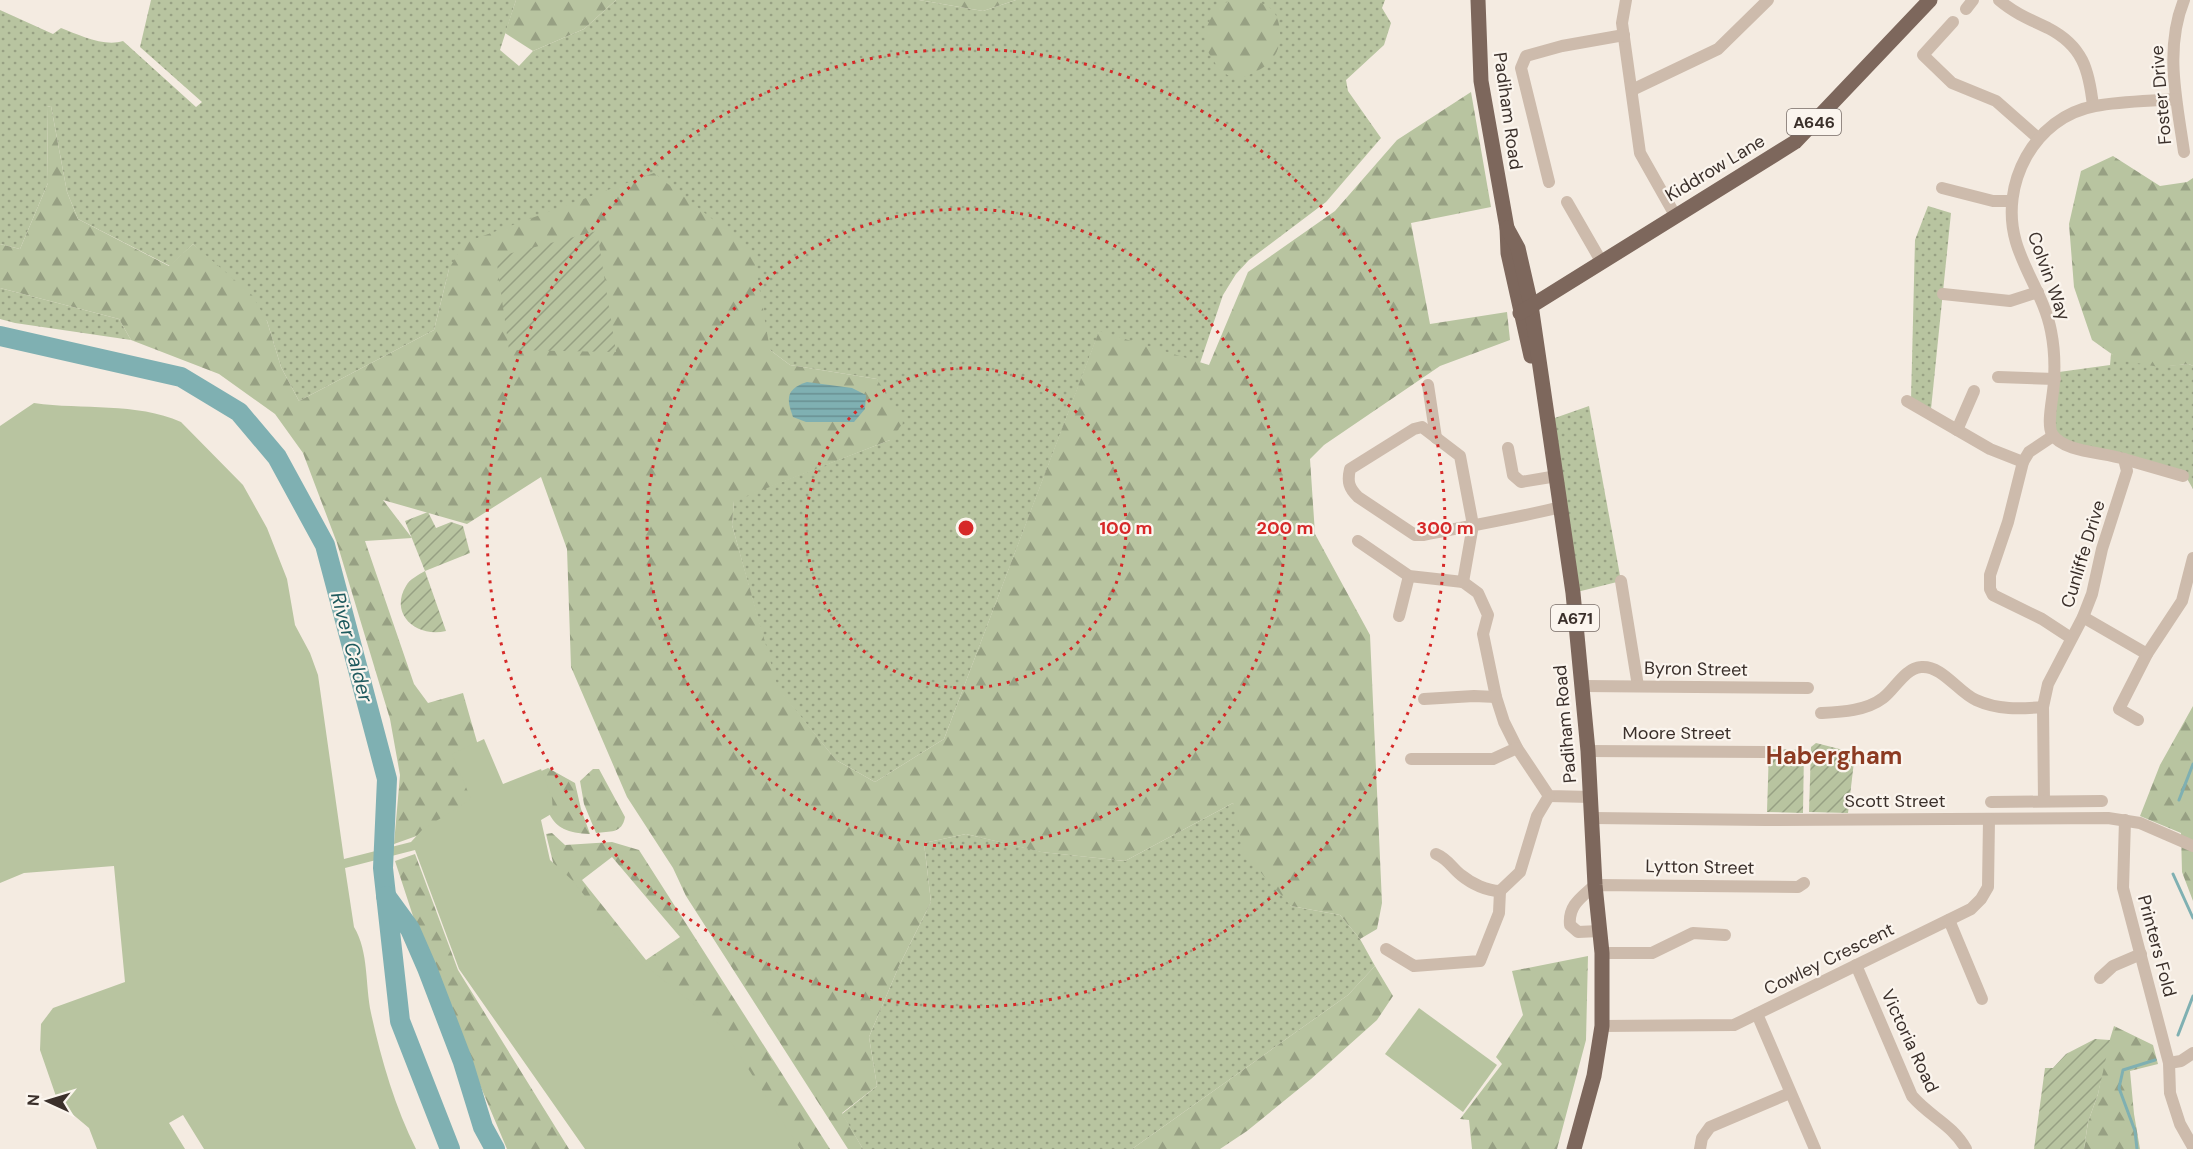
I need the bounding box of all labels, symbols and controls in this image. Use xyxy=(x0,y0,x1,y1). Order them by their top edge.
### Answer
street label: Foster Drive xyxy=(2145,44,2177,146)
street label: Padiham Road xyxy=(1488,51,1528,171)
road number: A646 xyxy=(1787,109,1841,135)
street label: Kiddrow Lane xyxy=(1661,129,1769,207)
street label: Colvin Way xyxy=(2022,228,2076,324)
street label: Cunliffe Drive xyxy=(2055,497,2111,611)
text: 100 m xyxy=(1099,516,1153,540)
text: 200 m xyxy=(1257,516,1313,540)
text: 300 m xyxy=(1416,516,1474,540)
centre of rings xyxy=(956,518,976,538)
water label: River Calder xyxy=(325,589,379,705)
road number: A671 xyxy=(1551,605,1599,631)
street label: Byron Street xyxy=(1644,656,1748,682)
street label: Padiham Road xyxy=(1548,664,1582,784)
street label: Moore Street xyxy=(1623,721,1731,745)
district label: Habergham xyxy=(1766,740,1902,771)
street label: Scott Street xyxy=(1845,789,1945,813)
street label: Lytton Street xyxy=(1645,854,1755,880)
street label: Printers Fold xyxy=(2132,892,2182,1000)
street label: Cowley Crescent xyxy=(1760,917,1898,1001)
street label: Victoria Road xyxy=(1876,985,1944,1097)
north arrow xyxy=(18,1071,78,1131)
text: N xyxy=(23,1093,44,1107)

